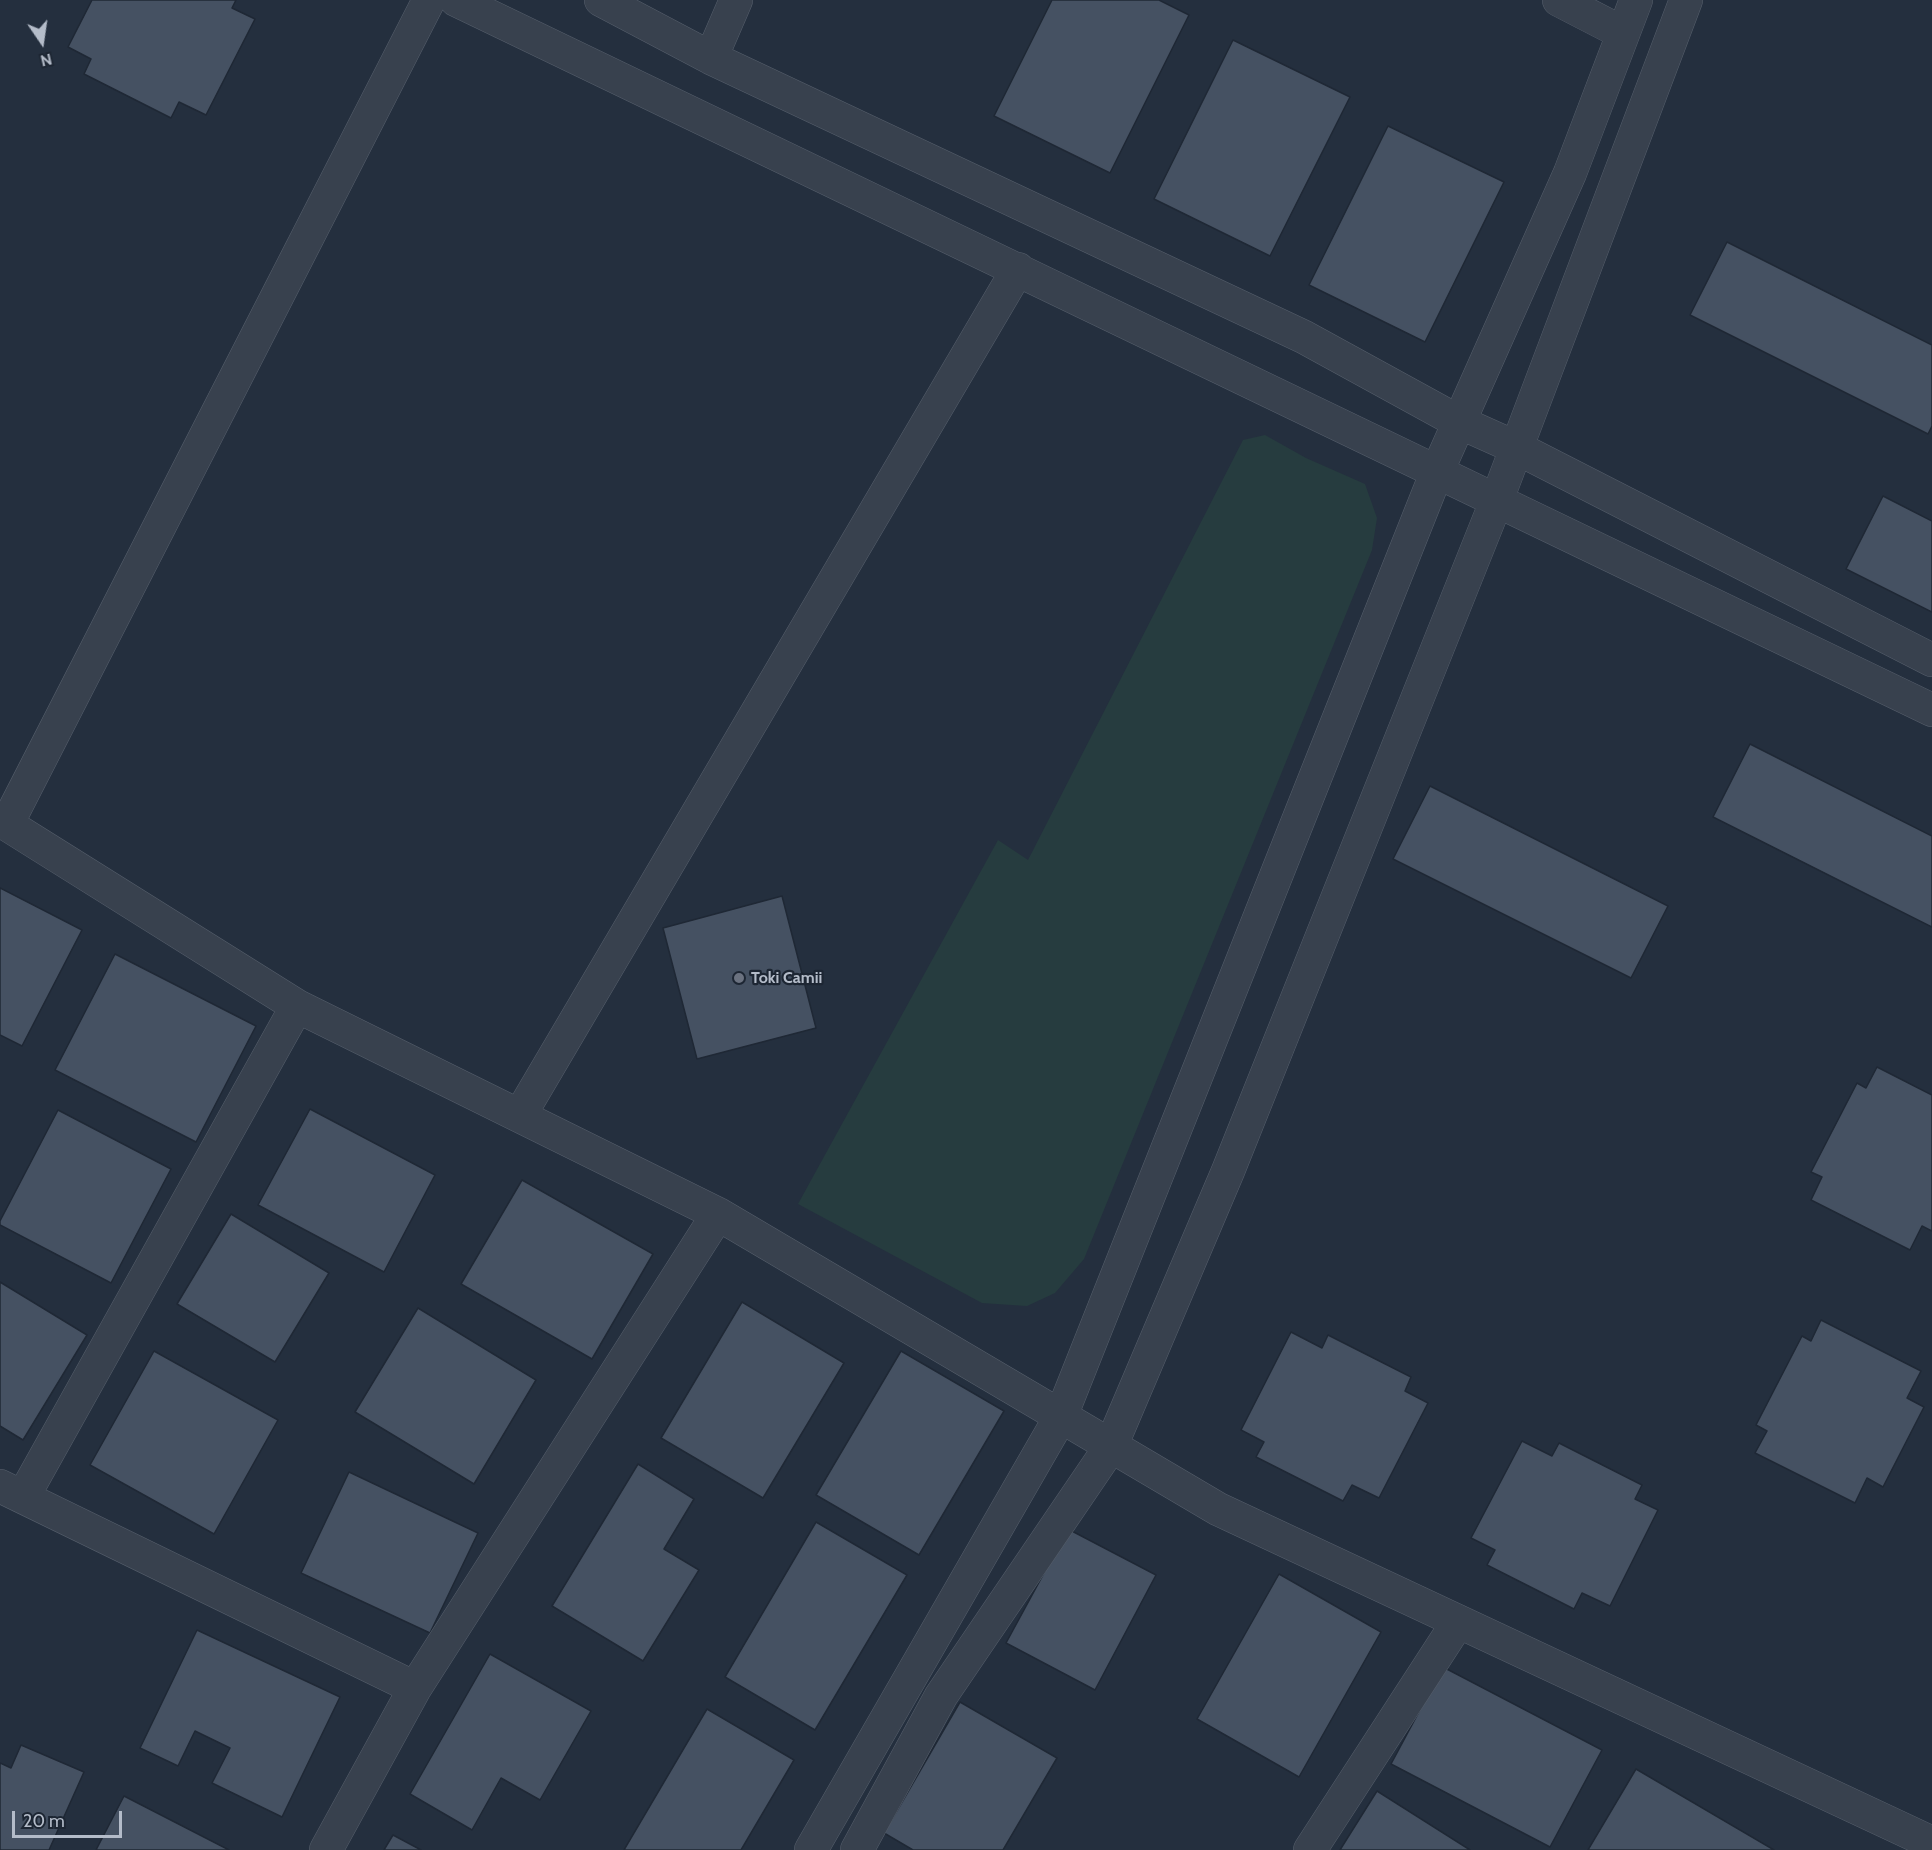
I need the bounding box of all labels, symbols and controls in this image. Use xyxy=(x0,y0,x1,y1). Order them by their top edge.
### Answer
north arrow xyxy=(12,12,72,72)
text: N xyxy=(39,49,54,71)
place label: Toki Camii xyxy=(751,968,822,988)
marker: Toki Camii xyxy=(732,971,746,985)
scale bar xyxy=(15,1799,124,1837)
text: 20 m xyxy=(23,1810,65,1832)

